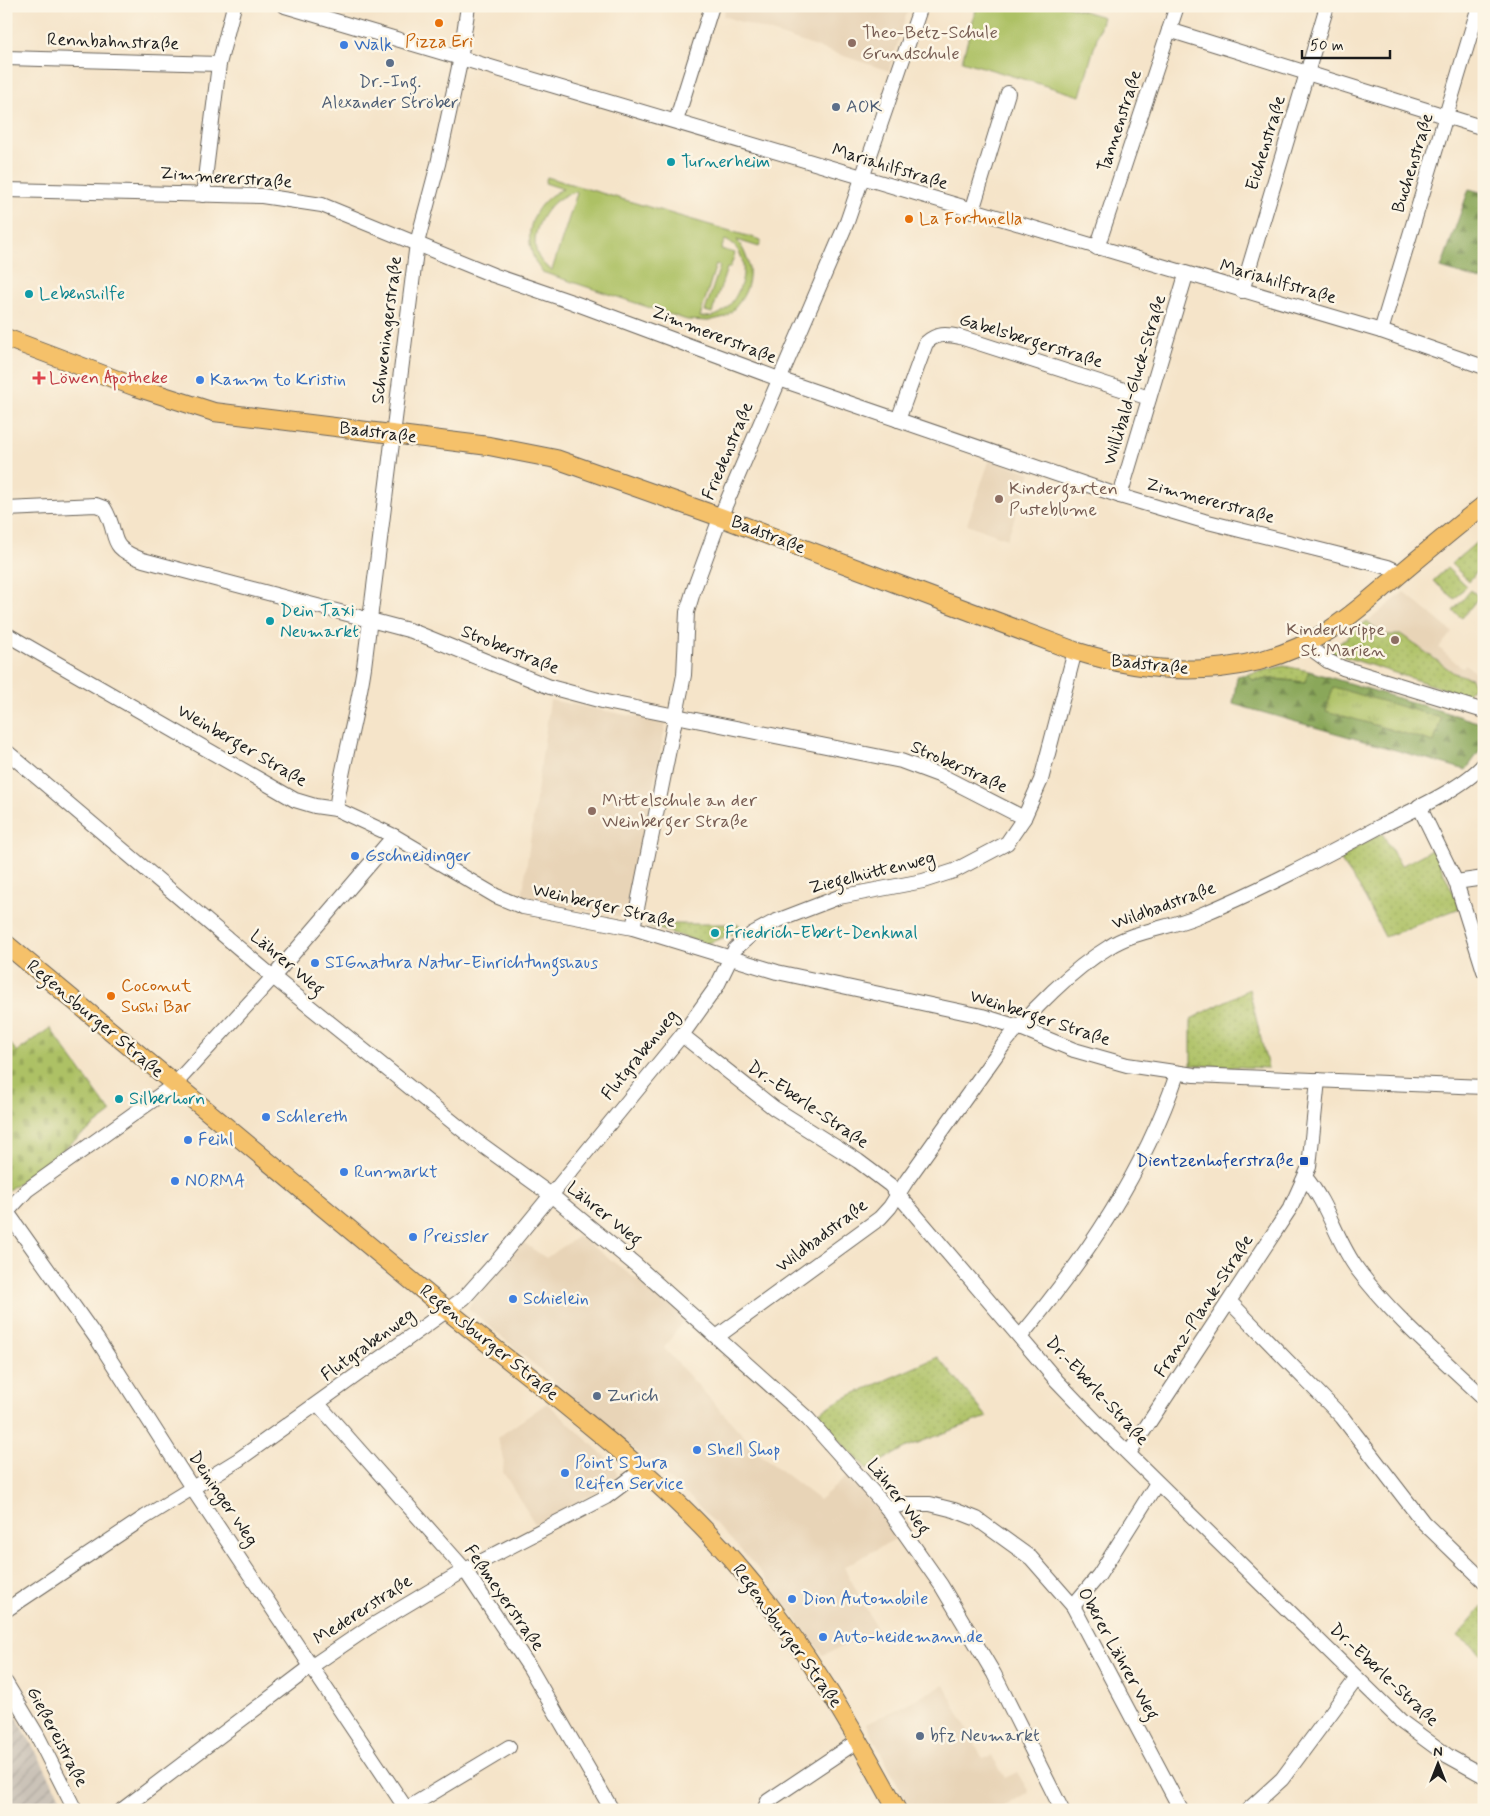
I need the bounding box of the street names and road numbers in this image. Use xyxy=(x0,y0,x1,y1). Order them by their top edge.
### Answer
street label: Rennbahnstraße xyxy=(47,28,180,56)
street label: Tannenstraße xyxy=(1092,67,1148,175)
street label: Eichenstraße xyxy=(1240,92,1292,194)
street label: Buchenstraße xyxy=(1386,110,1440,216)
street label: Mariahilfstraße xyxy=(829,138,951,196)
street label: Zimmererstraße xyxy=(159,161,293,195)
street label: Schweningerstraße xyxy=(366,254,408,405)
street label: Mariahilfstraße xyxy=(1217,254,1339,310)
street label: Willibald-Gluck-Straße xyxy=(1098,292,1172,468)
street label: Zimmererstraße xyxy=(648,300,780,370)
street label: Gabelsbergerstraße xyxy=(956,308,1106,376)
street label: Friedenstraße xyxy=(697,398,759,504)
street label: Badstraße xyxy=(338,416,418,450)
street label: Zimmererstraße xyxy=(1143,472,1277,530)
street label: Badstraße xyxy=(727,510,809,560)
street label: Stroberstraße xyxy=(457,619,563,681)
street label: Badstraße xyxy=(1110,649,1190,681)
street label: Weinberger Straße xyxy=(172,699,312,795)
street label: Stroberstraße xyxy=(907,735,1012,799)
street label: Ziegelhüttenweg xyxy=(807,846,938,902)
street label: Wildbadstraße xyxy=(1109,876,1219,936)
street label: Weinberger Straße xyxy=(530,878,678,936)
street label: Lährer Weg xyxy=(243,925,329,1003)
street label: Regensburger Straße xyxy=(20,954,169,1085)
street label: Weinberger Straße xyxy=(966,984,1113,1054)
street label: Flutgrabenweg xyxy=(596,1005,685,1106)
street label: Dr.-Eberle-Straße xyxy=(743,1055,874,1155)
street label: Lährer Weg xyxy=(560,1176,647,1253)
street label: Wildbadstraße xyxy=(771,1194,873,1278)
street label: Franz-Plank-Straße xyxy=(1149,1230,1259,1382)
street label: Regensburger Straße xyxy=(413,1279,564,1408)
street label: Flutgrabenweg xyxy=(316,1303,420,1388)
street label: Dr.-Eberle-Straße xyxy=(1040,1331,1154,1451)
street label: Deininger Weg xyxy=(182,1447,264,1552)
street label: Lährer Weg xyxy=(859,1454,935,1541)
street label: Feßmeyerstraße xyxy=(458,1540,550,1656)
street label: Regensburger Straße xyxy=(725,1559,847,1714)
street label: Medererstraße xyxy=(309,1569,417,1651)
street label: Oberer Lährer Weg xyxy=(1070,1583,1164,1726)
street label: Dr.-Eberle-Straße xyxy=(1324,1618,1444,1732)
street label: Gießereistraße xyxy=(20,1683,94,1792)

